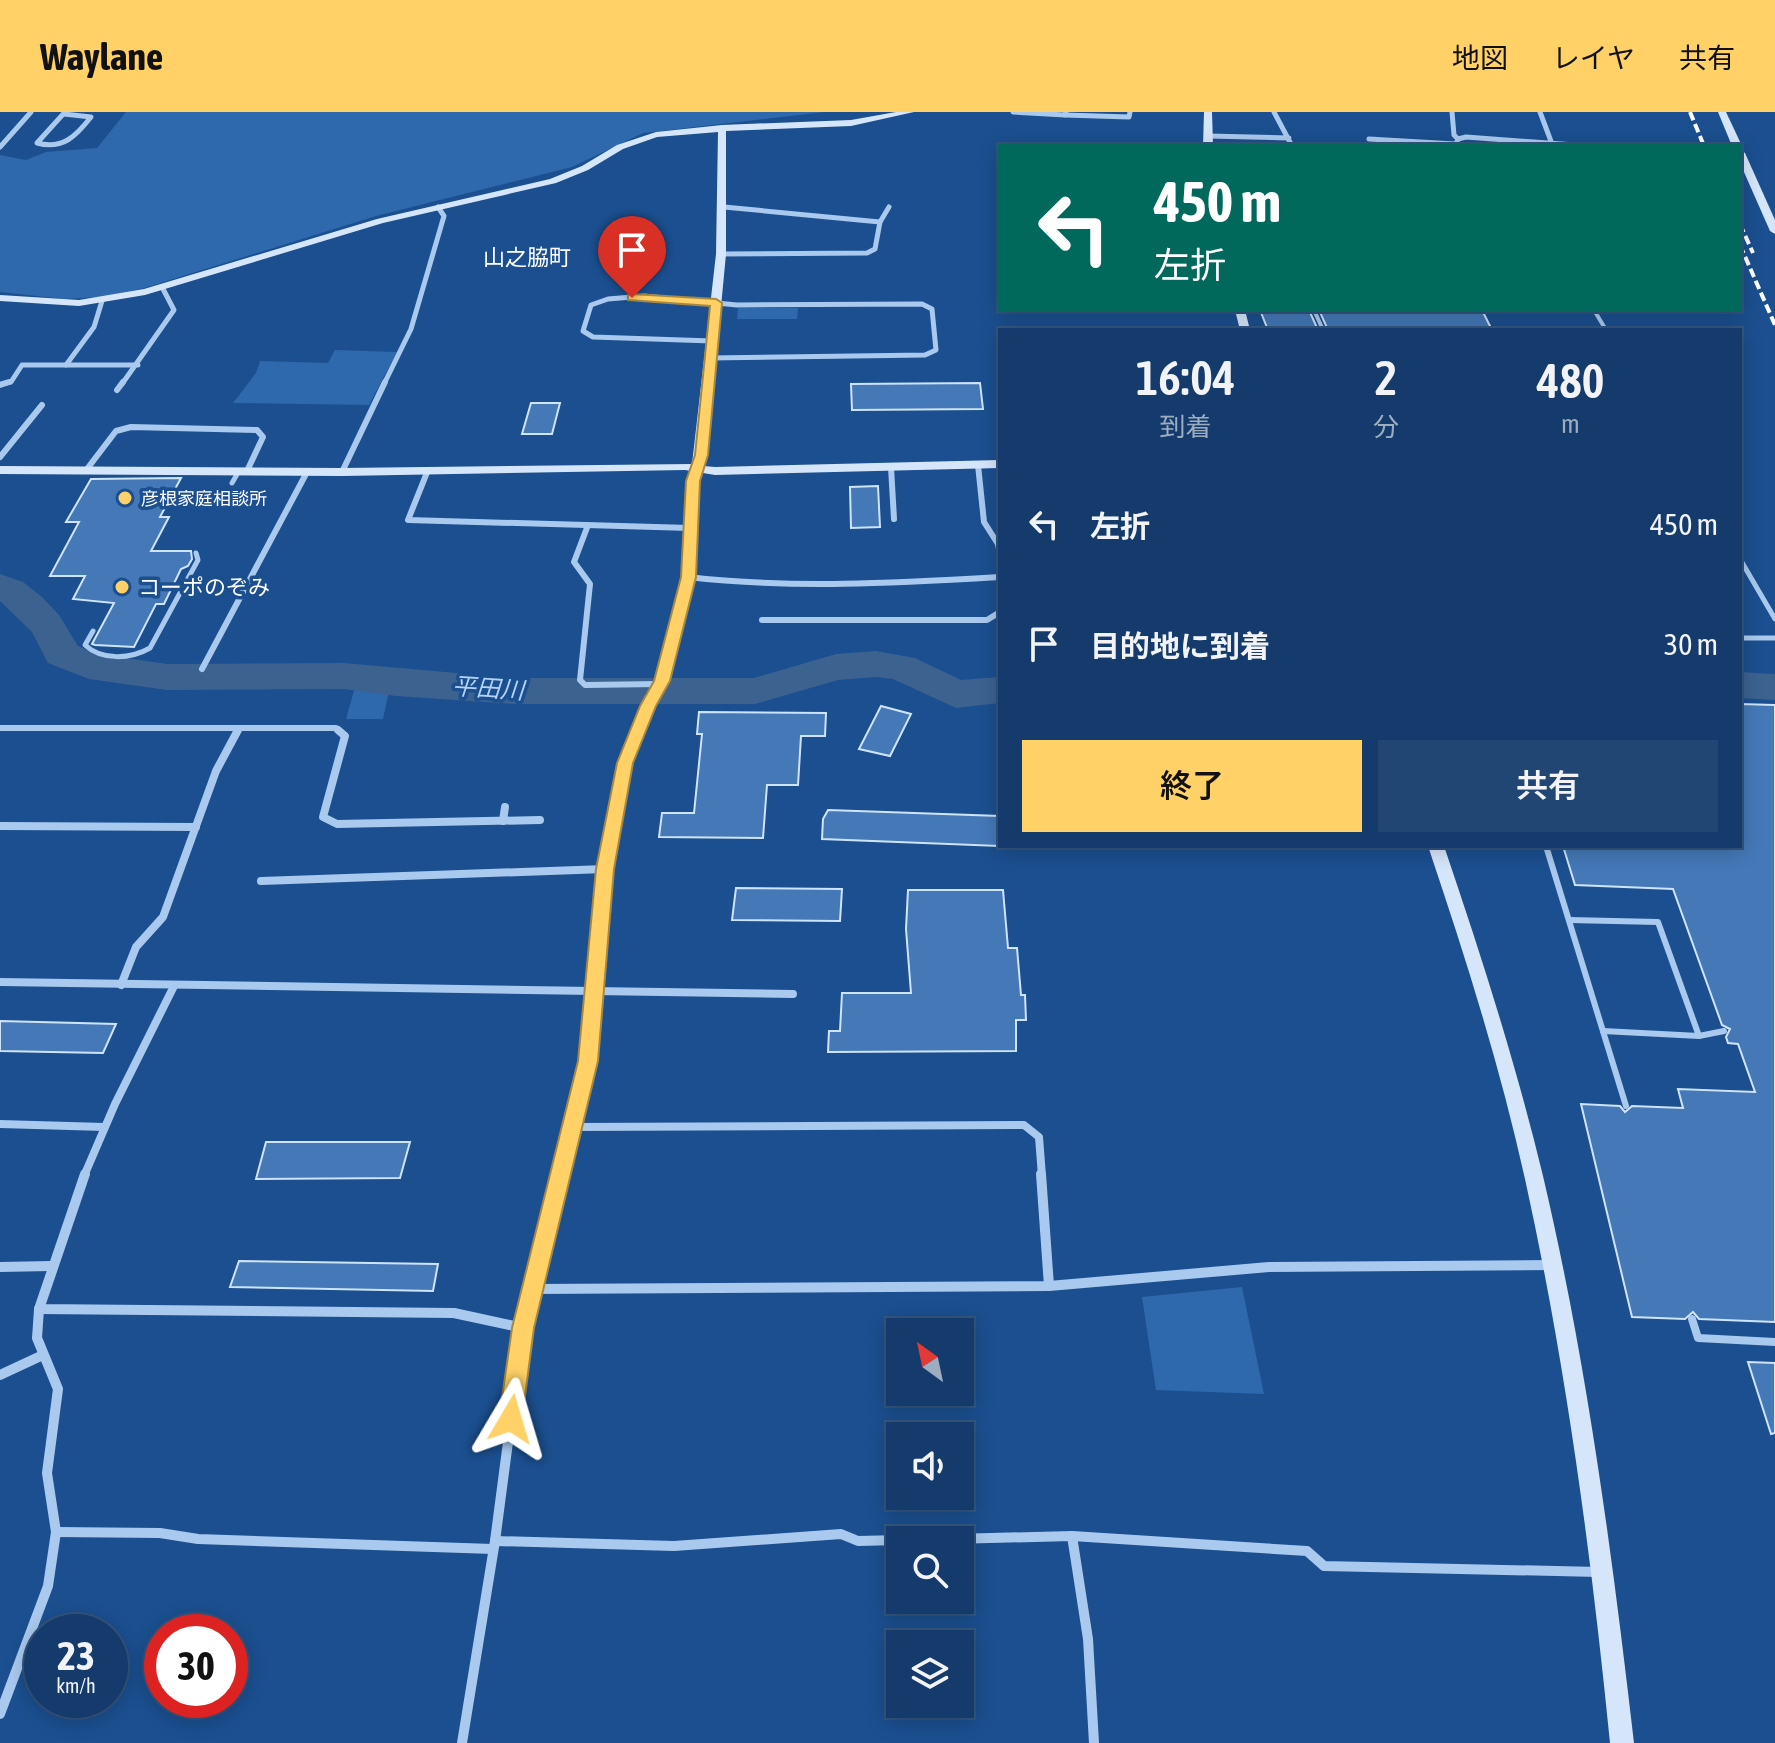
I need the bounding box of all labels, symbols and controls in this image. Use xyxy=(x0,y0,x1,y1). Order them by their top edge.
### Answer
text: Waylane xyxy=(40,35,163,78)
text: 地図 xyxy=(1452,42,1508,74)
text: レイヤ xyxy=(1552,42,1635,74)
text: 共有 xyxy=(1679,42,1735,74)
text: 450 m xyxy=(1154,170,1281,234)
icon: left xyxy=(1022,176,1126,280)
pin xyxy=(598,216,666,298)
icon: arrive xyxy=(610,228,654,272)
district label: 山之脇町 xyxy=(483,244,571,270)
text: 左折 xyxy=(1154,244,1226,286)
text: 16:04 xyxy=(1136,350,1235,405)
text: 2 xyxy=(1375,350,1397,405)
text: 480 xyxy=(1537,353,1604,408)
text: m xyxy=(1561,409,1580,439)
text: 到着 xyxy=(1159,412,1212,442)
text: 分 xyxy=(1373,412,1399,442)
place label: 彦根家庭相談所 xyxy=(141,488,267,509)
marker: 彦根家庭相談所 xyxy=(116,489,134,507)
icon: left xyxy=(1022,502,1066,546)
text: 450 m xyxy=(1650,507,1718,541)
text: 左折 xyxy=(1090,509,1150,543)
place label: コーポのぞみ xyxy=(138,574,270,600)
marker: コーポのぞみ xyxy=(113,578,131,596)
icon: arrive xyxy=(1022,622,1066,666)
text: 30 m xyxy=(1664,627,1718,661)
text: 目的地に到着 xyxy=(1090,629,1270,663)
water label: 平田川 xyxy=(451,672,528,704)
button: 終了 xyxy=(1022,740,1362,832)
button: 共有 xyxy=(1378,740,1718,832)
north arrow xyxy=(886,1318,974,1406)
map controls xyxy=(886,1318,974,1718)
position arrow xyxy=(469,1377,553,1461)
button: sound xyxy=(886,1422,974,1510)
button: search xyxy=(886,1526,974,1614)
speed limit sign: 30 xyxy=(144,1614,248,1718)
button: layers xyxy=(886,1630,974,1718)
text: 23 xyxy=(57,1633,95,1678)
text: km/h xyxy=(56,1674,96,1697)

